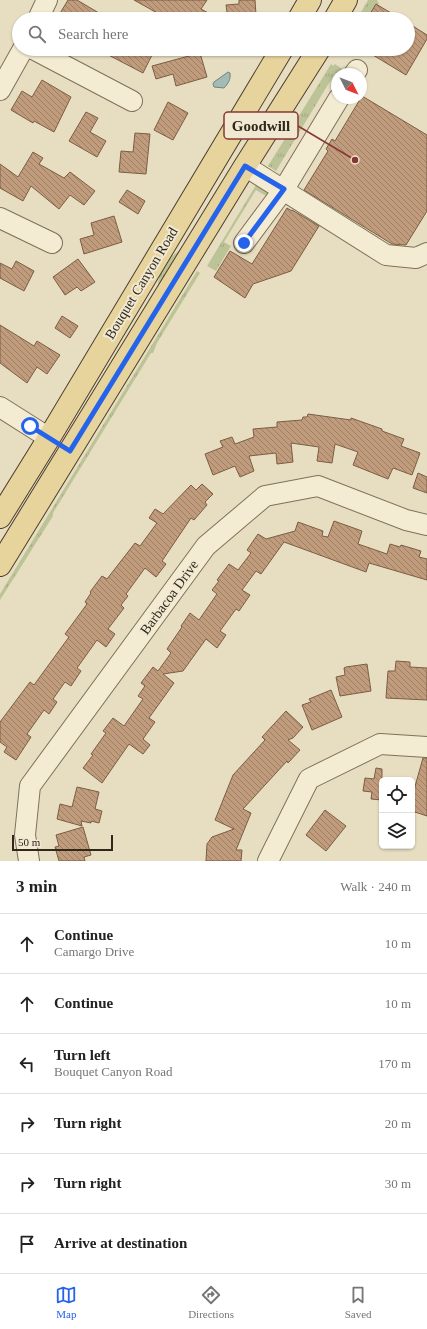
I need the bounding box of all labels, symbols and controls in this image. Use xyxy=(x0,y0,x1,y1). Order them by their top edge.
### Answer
search box xyxy=(12,12,415,56)
icon: search xyxy=(26,23,48,45)
text: Search here xyxy=(58,26,128,42)
north arrow xyxy=(331,68,367,104)
callout: Goodwill xyxy=(224,112,298,139)
text: Goodwill xyxy=(232,118,290,134)
street label: Bouquet Canyon Road xyxy=(102,225,181,342)
route end xyxy=(235,234,253,252)
route start xyxy=(21,417,39,435)
street label: Barbacoa Drive xyxy=(137,557,201,637)
map controls xyxy=(379,777,415,849)
button: locate xyxy=(379,777,415,813)
button: layers xyxy=(379,813,415,849)
scale bar xyxy=(12,833,113,852)
text: 50 m xyxy=(18,836,40,848)
text: 3 min xyxy=(16,877,57,896)
text: Walk · 240 m xyxy=(340,879,411,894)
text: Continue xyxy=(54,927,113,943)
icon: ahead xyxy=(16,933,38,955)
text: 10 m xyxy=(385,936,411,951)
text: Camargo Drive xyxy=(54,944,134,959)
icon: ahead xyxy=(16,993,38,1015)
text: Continue xyxy=(54,995,113,1011)
text: 10 m xyxy=(385,996,411,1011)
text: Turn left xyxy=(54,1047,111,1063)
icon: left xyxy=(16,1053,38,1075)
text: 170 m xyxy=(378,1056,411,1071)
text: Bouquet Canyon Road xyxy=(54,1064,172,1079)
icon: right xyxy=(16,1113,38,1135)
text: Turn right xyxy=(54,1115,121,1131)
text: 20 m xyxy=(385,1116,411,1131)
icon: right xyxy=(16,1173,38,1195)
text: Turn right xyxy=(54,1175,121,1191)
text: 30 m xyxy=(385,1176,411,1191)
icon: arrive xyxy=(16,1233,38,1255)
text: Arrive at destination xyxy=(54,1235,187,1251)
tab: Map xyxy=(55,1284,77,1320)
tab: Directions xyxy=(188,1284,234,1320)
tab: Saved xyxy=(345,1284,372,1320)

